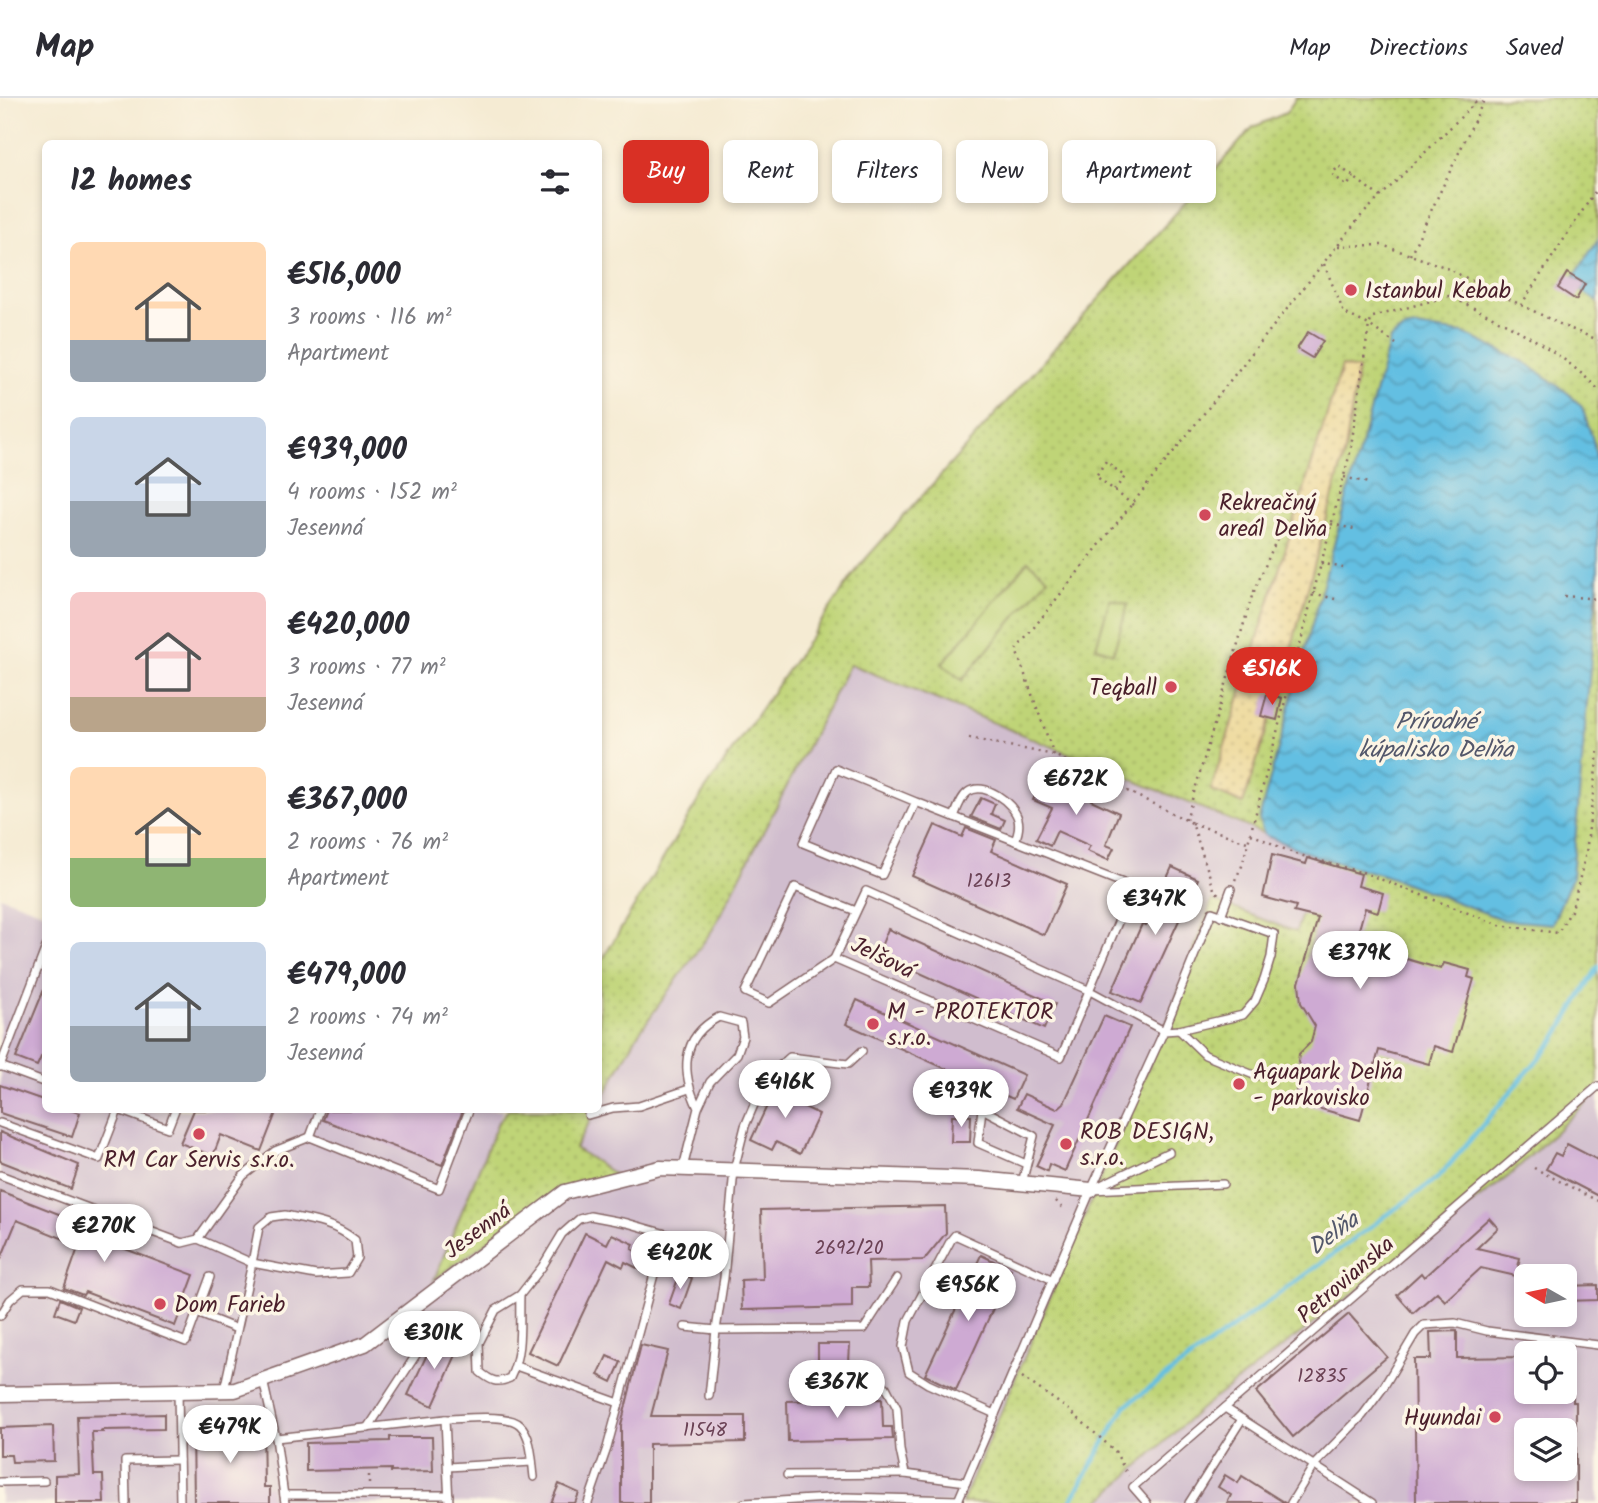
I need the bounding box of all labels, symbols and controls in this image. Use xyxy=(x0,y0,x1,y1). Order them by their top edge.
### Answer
text: Map xyxy=(35,22,95,75)
text: Map xyxy=(1289,29,1331,68)
text: Directions xyxy=(1369,29,1468,68)
text: Saved xyxy=(1506,29,1563,68)
chip: Buy xyxy=(623,140,709,203)
chip: Rent xyxy=(723,140,818,203)
chip: Filters xyxy=(832,140,942,203)
chip: New xyxy=(956,140,1048,203)
chip: Apartment xyxy=(1062,140,1216,203)
text: 12 homes xyxy=(70,158,192,206)
icon: filters xyxy=(536,163,574,201)
text: €516,000 xyxy=(287,252,401,300)
icon: home xyxy=(126,270,210,354)
place label: Istanbul Kebab xyxy=(1365,274,1511,310)
marker: Istanbul Kebab xyxy=(1343,282,1359,298)
text: 3 rooms · 116 m² xyxy=(287,300,452,336)
text: Apartment xyxy=(287,336,389,372)
text: €939,000 xyxy=(287,427,407,475)
icon: home xyxy=(126,445,210,529)
text: 4 rooms · 152 m² xyxy=(287,475,457,511)
place label: Rekreačný areál Delňa xyxy=(1219,486,1327,548)
marker: Rekreačný areál Delňa xyxy=(1197,507,1213,523)
text: Jesenná xyxy=(287,511,364,547)
text: €420,000 xyxy=(287,602,409,650)
icon: home xyxy=(126,620,210,704)
pin: €516K xyxy=(1223,648,1321,707)
text: 3 rooms · 77 m² xyxy=(287,650,446,686)
text: €516K xyxy=(1242,652,1302,688)
place label: Teqball xyxy=(1089,671,1157,707)
marker: Teqball xyxy=(1163,679,1179,695)
text: Jesenná xyxy=(287,686,364,722)
water label: Prírodné kúpalisko Delňa xyxy=(1358,703,1515,770)
pin: €672K xyxy=(1027,758,1125,817)
text: €672K xyxy=(1043,762,1109,798)
text: €367,000 xyxy=(287,777,407,825)
icon: home xyxy=(126,795,210,879)
text: 2 rooms · 76 m² xyxy=(287,825,448,861)
text: Apartment xyxy=(287,861,389,897)
house number: 12613 xyxy=(967,867,1011,897)
pin: €347K xyxy=(1106,878,1204,937)
text: €347K xyxy=(1123,882,1187,918)
street label: Jelšová xyxy=(844,928,922,991)
pin: €379K xyxy=(1311,932,1409,991)
text: €379K xyxy=(1328,936,1392,972)
text: €479,000 xyxy=(287,952,406,1000)
icon: home xyxy=(126,970,210,1054)
place label: M - PROTEKTOR s.r.o. xyxy=(887,995,1053,1057)
text: 2 rooms · 74 m² xyxy=(287,1000,448,1036)
marker: M - PROTEKTOR s.r.o. xyxy=(865,1016,881,1032)
text: Jesenná xyxy=(287,1036,364,1072)
place label: Aquapark Delňa - parkovisko xyxy=(1253,1055,1403,1117)
pin: €416K xyxy=(736,1060,834,1120)
text: €416K xyxy=(755,1065,815,1101)
pin: €939K xyxy=(912,1070,1010,1129)
text: €939K xyxy=(929,1074,993,1110)
marker: Aquapark Delňa - parkovisko xyxy=(1231,1076,1247,1092)
place label: ROB DESIGN, s.r.o. xyxy=(1080,1115,1214,1177)
marker: RM Car Servis s.r.o. xyxy=(191,1126,207,1142)
marker: ROB DESIGN, s.r.o. xyxy=(1058,1136,1074,1152)
place label: RM Car Servis s.r.o. xyxy=(104,1143,294,1179)
street label: Jesenná xyxy=(437,1193,521,1269)
water label: Delňa xyxy=(1300,1201,1369,1267)
pin: €270K xyxy=(55,1204,153,1264)
text: €270K xyxy=(72,1209,136,1245)
street label: Petrovianska xyxy=(1289,1228,1403,1333)
pin: €420K xyxy=(631,1232,729,1291)
house number: 2692/20 xyxy=(814,1234,884,1264)
text: €420K xyxy=(647,1236,713,1272)
pin: €956K xyxy=(919,1264,1017,1323)
north arrow xyxy=(1514,1264,1577,1326)
map controls xyxy=(1514,1264,1577,1481)
text: €956K xyxy=(936,1268,1000,1304)
place label: Dom Farieb xyxy=(174,1288,285,1324)
marker: Dom Farieb xyxy=(152,1296,168,1312)
pin: €301K xyxy=(385,1312,483,1371)
text: €301K xyxy=(404,1316,464,1352)
button: locate xyxy=(1514,1341,1577,1404)
pin: €367K xyxy=(788,1360,886,1420)
house number: 12835 xyxy=(1297,1362,1349,1392)
text: €367K xyxy=(805,1365,869,1401)
place label: Hyundai xyxy=(1404,1401,1483,1437)
pin: €479K xyxy=(181,1406,279,1465)
marker: Hyundai xyxy=(1487,1409,1503,1425)
text: €479K xyxy=(198,1410,262,1446)
house number: 11548 xyxy=(683,1416,728,1446)
button: layers xyxy=(1514,1418,1577,1481)

